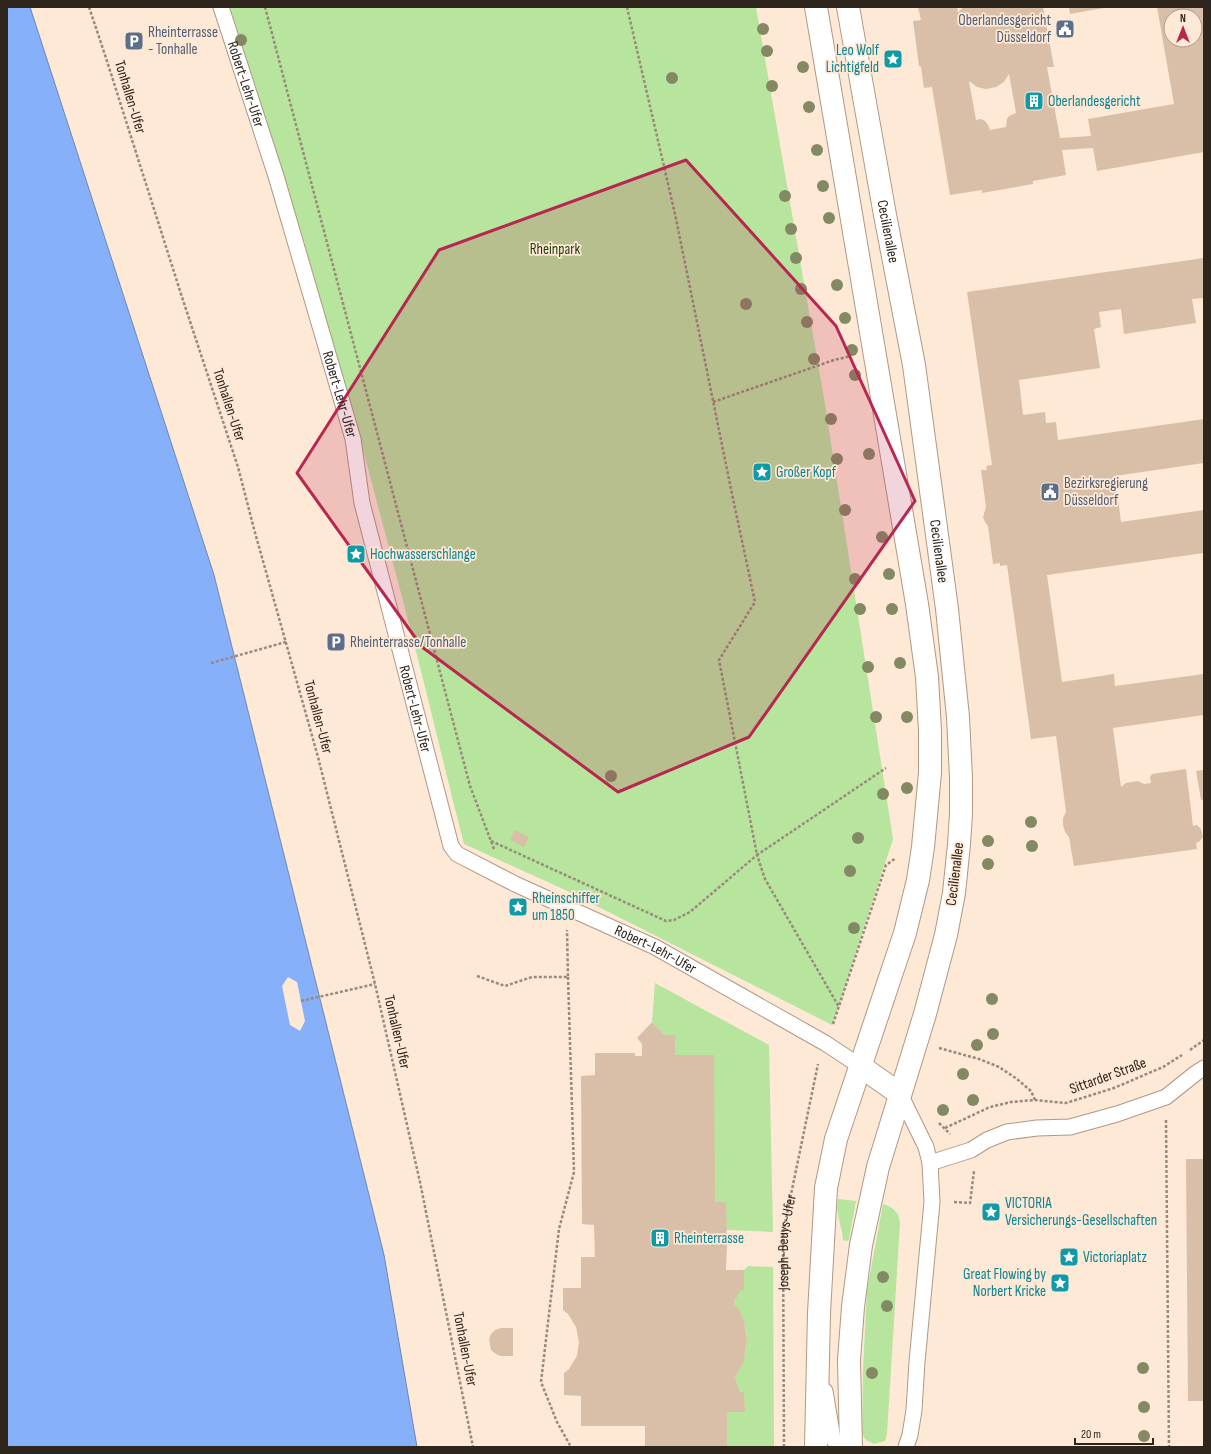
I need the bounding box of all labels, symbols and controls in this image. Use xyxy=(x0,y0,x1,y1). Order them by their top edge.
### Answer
north arrow xyxy=(1163,8,1203,48)
place label: Oberlandesgericht Düsseldorf xyxy=(958,11,1052,47)
text: N xyxy=(1180,12,1186,25)
public building icon: Oberlandesgericht Düsseldorf xyxy=(1054,18,1076,40)
place label: Rheinterrasse - Tonhalle xyxy=(148,23,218,59)
parking icon: Rheinterrasse - Tonhalle xyxy=(123,30,145,52)
street label: Robert-Lehr-Ufer xyxy=(223,39,269,130)
place label: Leo Wolf Lichtigfeld xyxy=(826,41,880,77)
place icon: Leo Wolf Lichtigfeld xyxy=(882,48,904,70)
street label: Tonhallen-Ufer xyxy=(110,58,150,136)
building icon: Oberlandesgericht xyxy=(1023,90,1045,112)
place label: Oberlandesgericht xyxy=(1048,92,1141,111)
street label: Cecilienallee xyxy=(873,198,904,265)
park label: Rheinpark xyxy=(530,240,581,259)
street label: Robert-Lehr-Ufer xyxy=(318,349,362,440)
street label: Tonhallen-Ufer xyxy=(208,366,250,444)
place icon: Großer Kopf xyxy=(751,461,773,483)
place label: Großer Kopf xyxy=(776,463,837,482)
place label: Bezirksregierung Düsseldorf xyxy=(1064,474,1148,510)
public building icon: Bezirksregierung Düsseldorf xyxy=(1039,481,1061,503)
street label: Cecilienallee xyxy=(926,518,953,584)
place icon: Hochwasserschlange xyxy=(345,543,367,565)
place label: Hochwasserschlange xyxy=(370,545,476,564)
parking icon: Rheinterrasse/Tonhalle xyxy=(325,631,347,653)
place label: Rheinterrasse/Tonhalle xyxy=(350,633,466,652)
street label: Robert-Lehr-Ufer xyxy=(395,663,436,755)
street label: Tonhallen-Ufer xyxy=(299,678,337,756)
street label: Cecilienallee xyxy=(942,841,968,907)
place label: Rheinschiffer um 1850 xyxy=(532,889,600,925)
place icon: Rheinschiffer um 1850 xyxy=(507,896,529,918)
street label: Robert-Lehr-Ufer xyxy=(612,921,700,978)
street label: Tonhallen-Ufer xyxy=(379,993,415,1071)
street label: Sittarder Straße xyxy=(1067,1053,1149,1099)
street label: Joseph-Beuys-Ufer xyxy=(773,1192,800,1291)
place label: VICTORIA Versicherungs-Gesellschaften xyxy=(1005,1194,1157,1230)
place icon: VICTORIA Versicherungs-Gesellschaften xyxy=(980,1201,1002,1223)
building icon: Rheinterrasse xyxy=(649,1227,671,1249)
place label: Rheinterrasse xyxy=(674,1229,744,1248)
place icon: Victoriaplatz xyxy=(1058,1246,1080,1268)
place label: Victoriaplatz xyxy=(1083,1248,1147,1267)
place label: Great Flowing by Norbert Kricke xyxy=(963,1265,1046,1301)
place icon: Great Flowing by Norbert Kricke xyxy=(1049,1272,1071,1294)
street label: Tonhallen-Ufer xyxy=(448,1310,482,1388)
scale bar xyxy=(1075,1420,1153,1446)
text: 20 m xyxy=(1081,1427,1101,1442)

